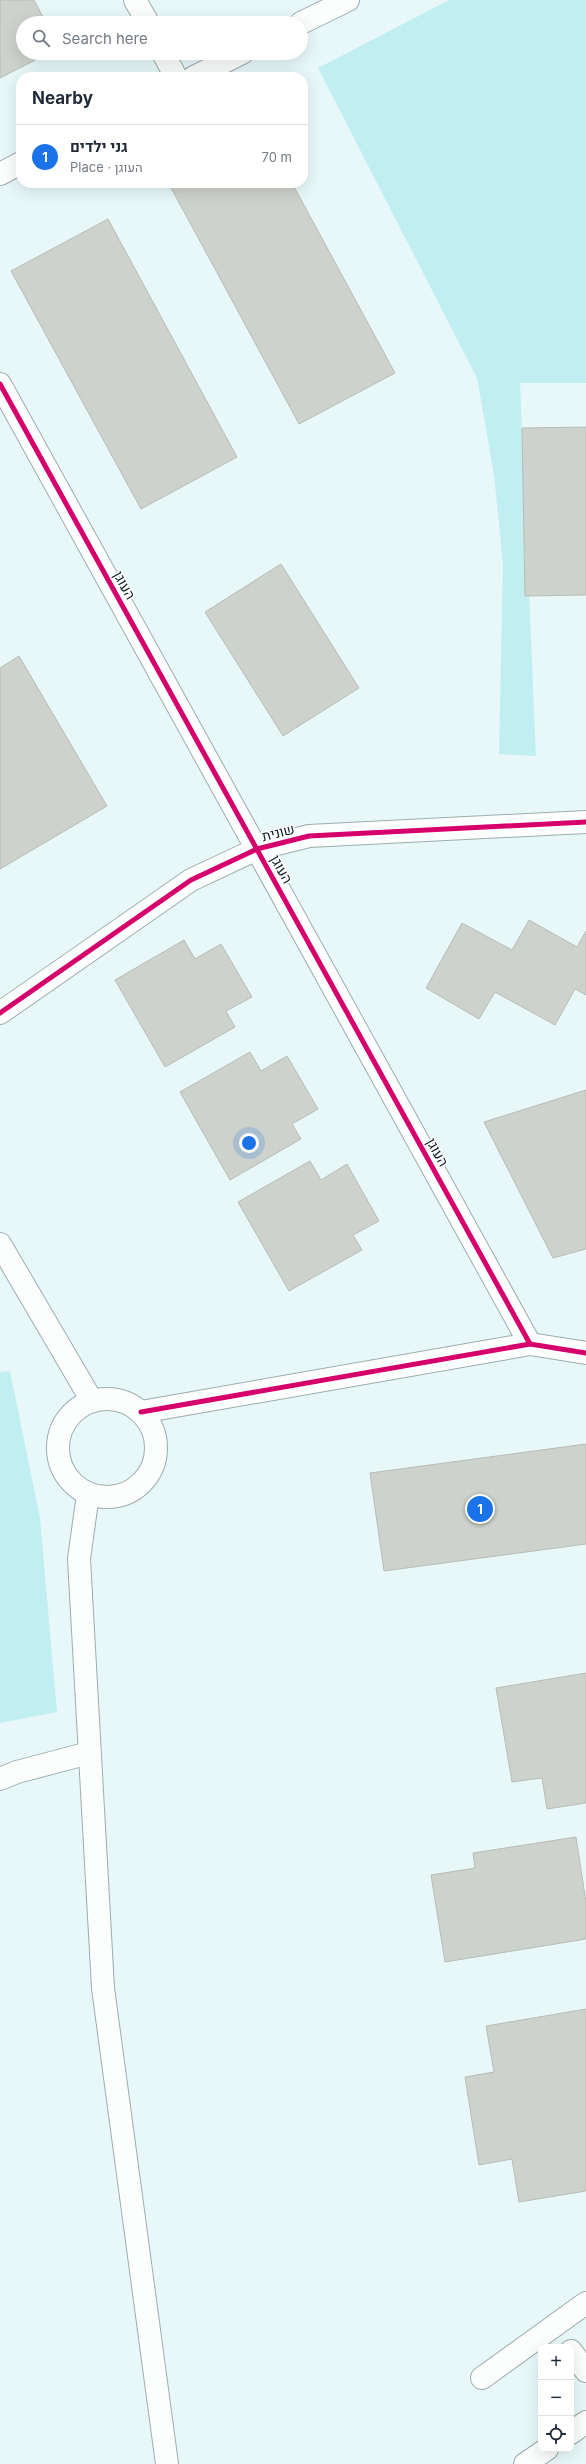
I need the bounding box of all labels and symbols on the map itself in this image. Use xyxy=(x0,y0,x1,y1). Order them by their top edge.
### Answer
street label: העוגן xyxy=(110,568,140,602)
street label: שונית xyxy=(260,819,296,845)
street label: העוגן xyxy=(267,852,297,886)
your location xyxy=(239,1133,259,1153)
street label: העוגן xyxy=(423,1135,453,1169)
pin: 1 xyxy=(467,1494,493,1524)

